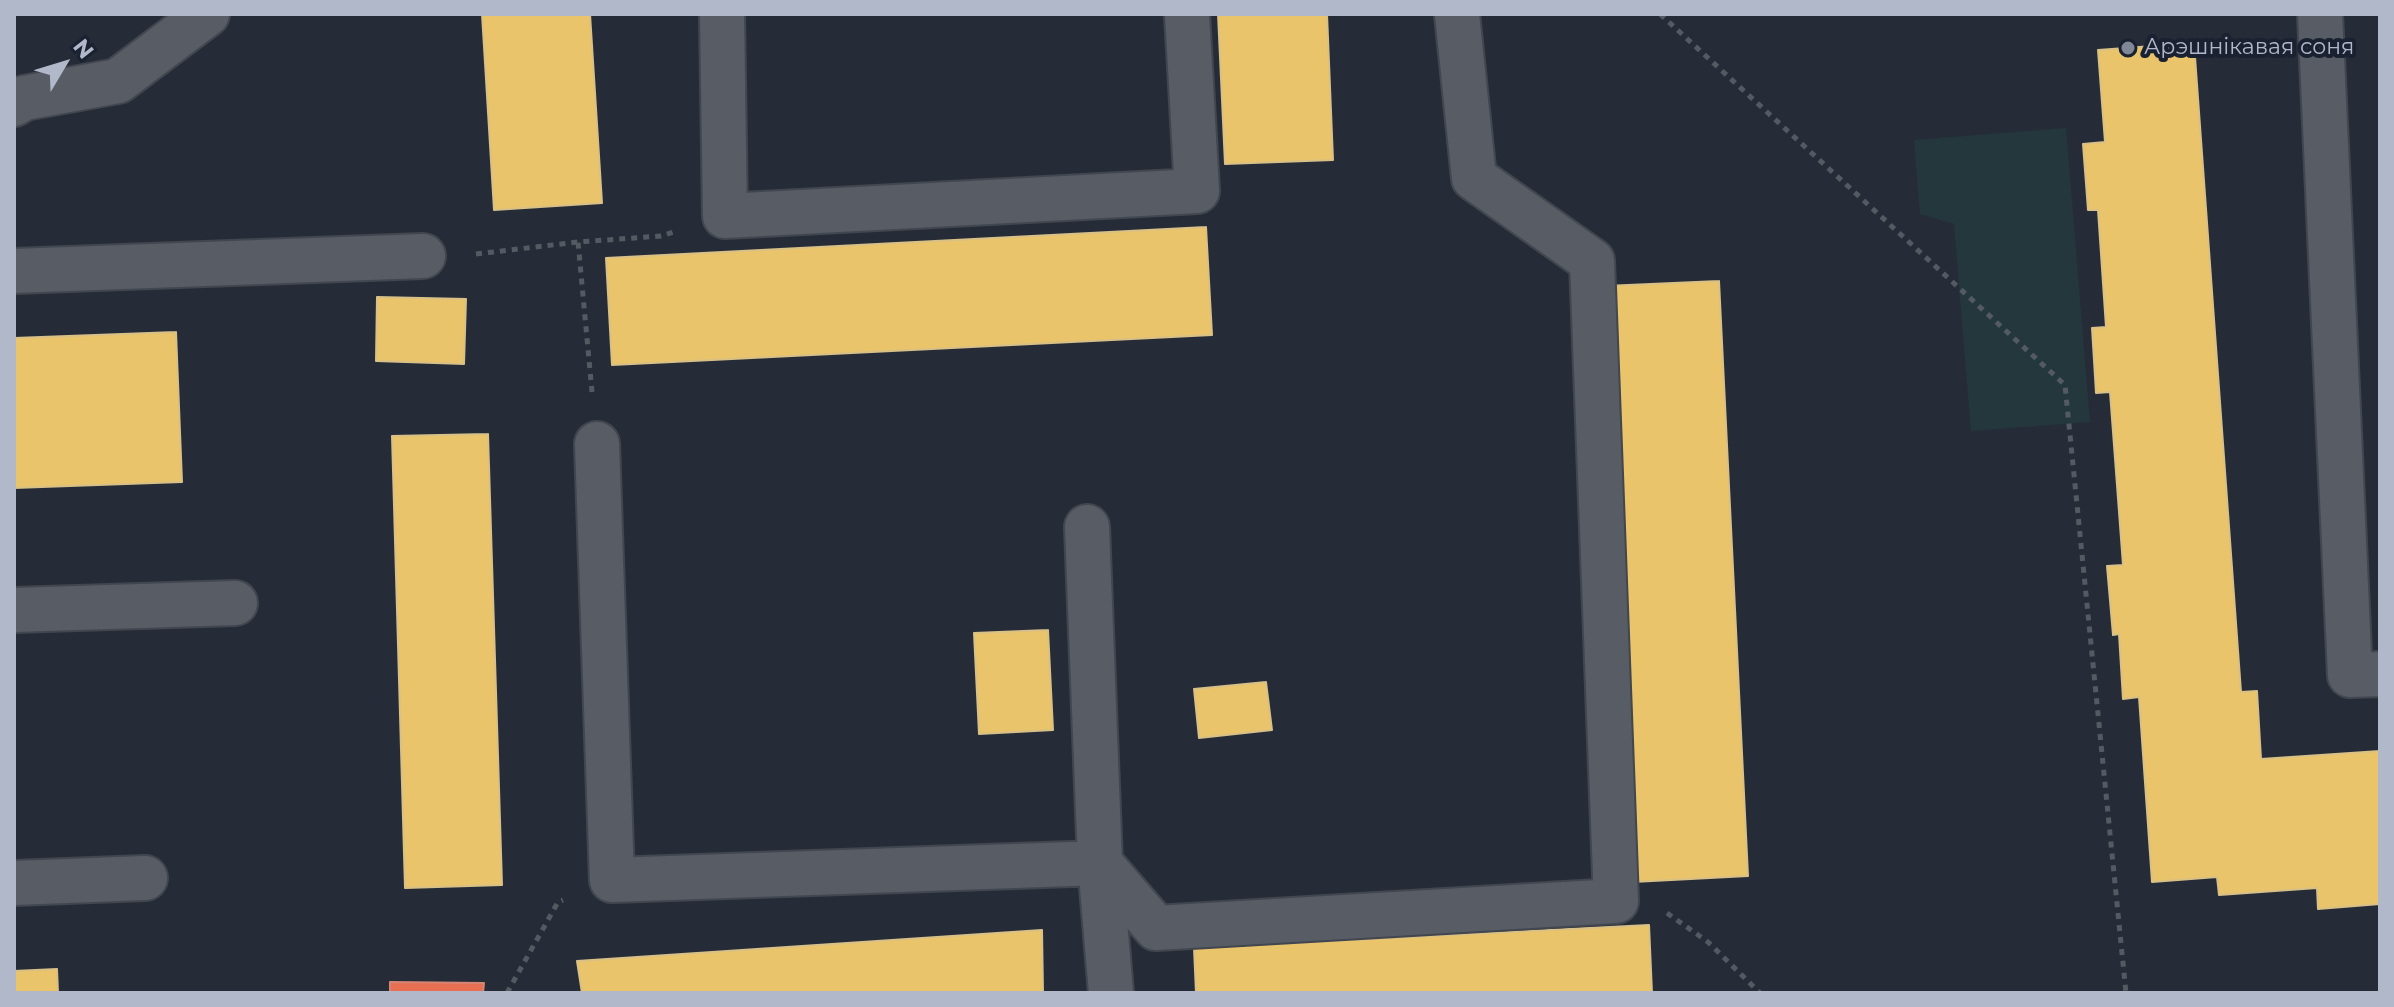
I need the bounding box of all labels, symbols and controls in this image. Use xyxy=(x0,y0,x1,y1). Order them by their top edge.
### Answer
north arrow xyxy=(24,24,104,104)
text: N xyxy=(67,34,99,64)
place label: Арэшнікавая соня xyxy=(2144,35,2354,61)
marker: Арэшнікавая соня xyxy=(2119,39,2137,57)

